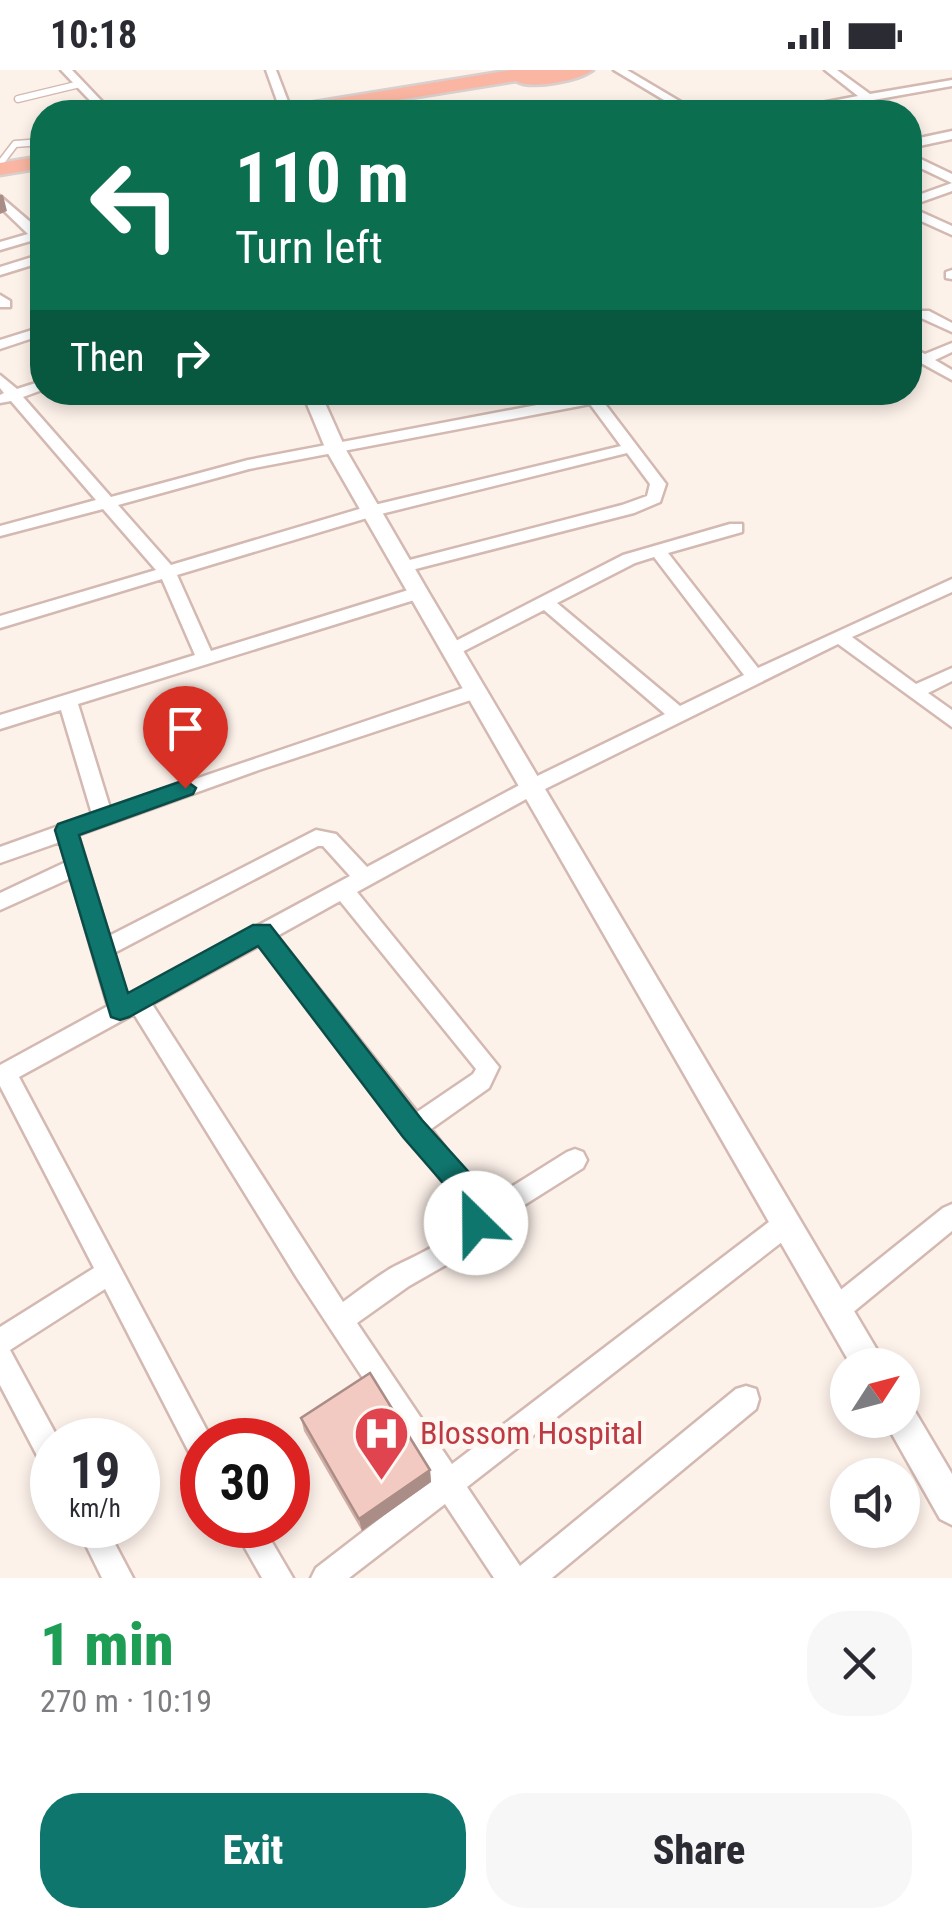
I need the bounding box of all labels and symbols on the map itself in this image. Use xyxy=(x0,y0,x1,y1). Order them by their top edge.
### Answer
pin xyxy=(143,686,228,789)
position arrow xyxy=(424,1171,528,1275)
north arrow xyxy=(830,1348,920,1438)
hospital icon: Blossom Hospital xyxy=(351,1403,411,1482)
place label: Blossom Hospital xyxy=(420,1414,643,1452)
speed limit sign: 30 xyxy=(180,1418,310,1548)

